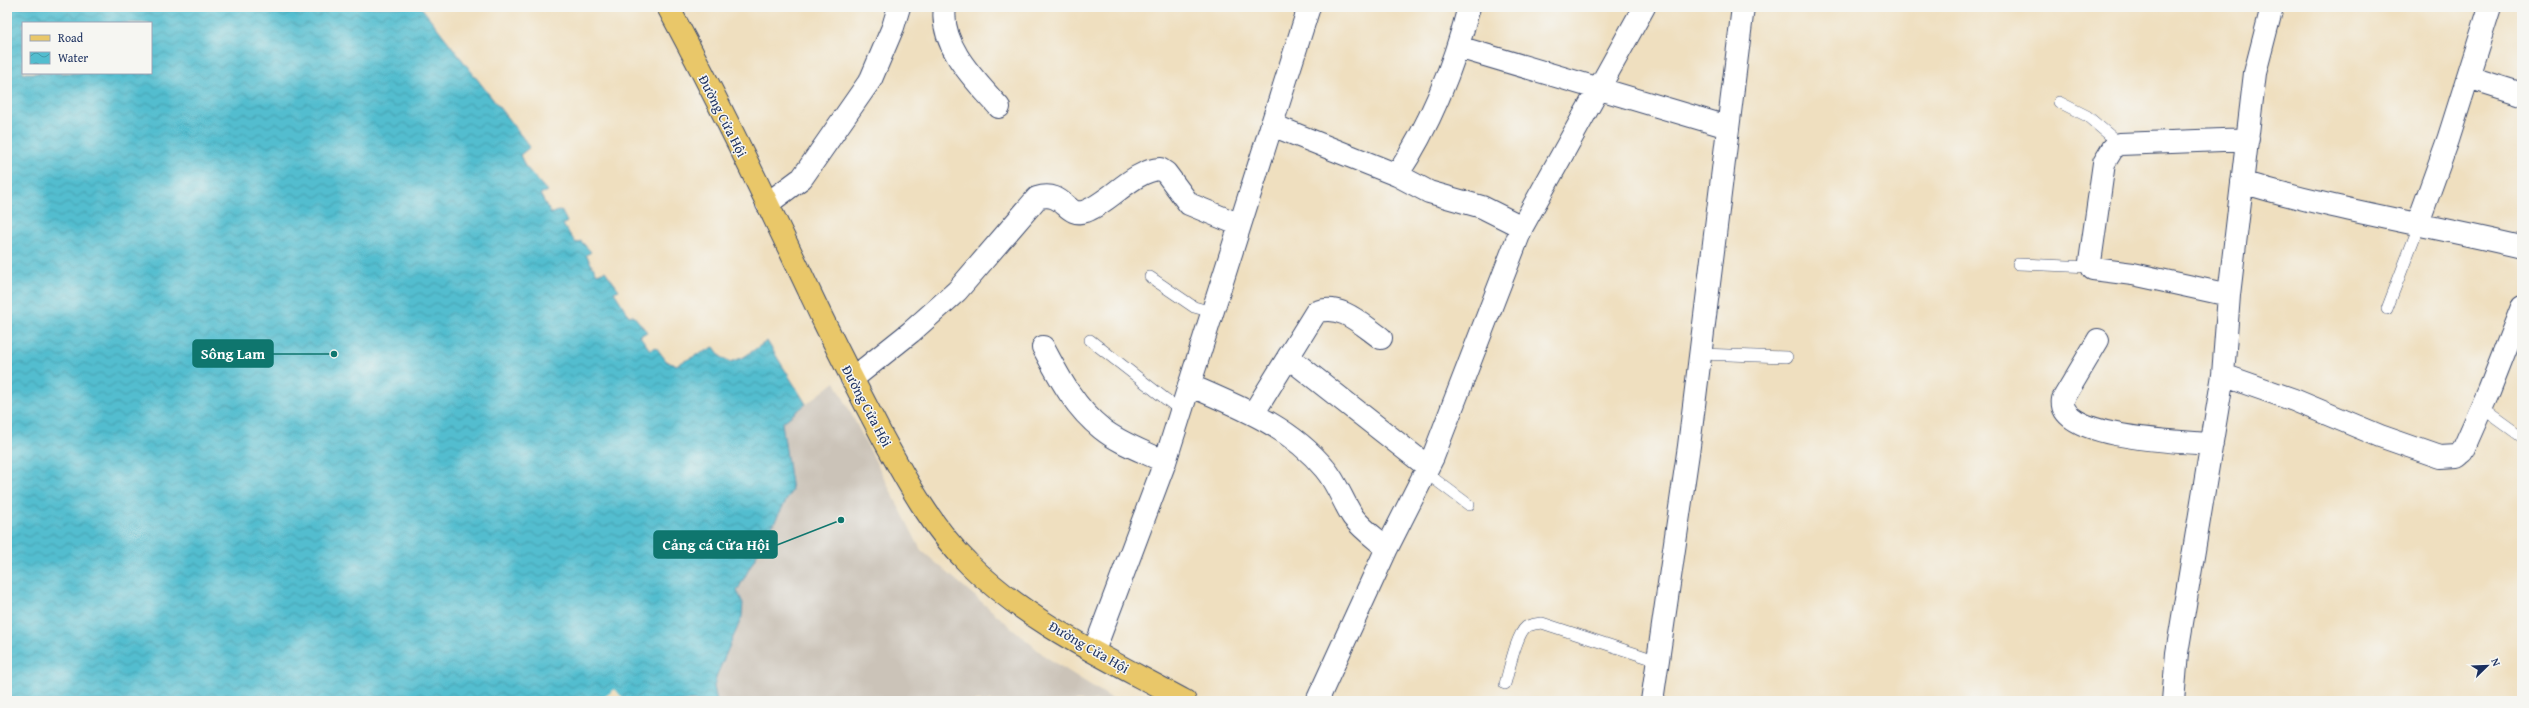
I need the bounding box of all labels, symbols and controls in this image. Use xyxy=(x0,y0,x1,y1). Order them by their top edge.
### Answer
legend xyxy=(22,22,152,74)
text: Road xyxy=(58,29,84,46)
text: Water xyxy=(58,49,88,66)
street label: Đường Cửa Hội xyxy=(694,72,752,161)
callout: Sông Lam xyxy=(193,340,273,367)
text: Sông Lam xyxy=(201,343,265,364)
street label: Đường Cửa Hội xyxy=(837,362,897,450)
callout: Cảng cá Cửa Hội xyxy=(654,531,777,558)
text: Cảng cá Cửa Hội xyxy=(662,534,770,555)
street label: Đường Cửa Hội xyxy=(1045,616,1133,678)
north arrow xyxy=(2467,646,2507,686)
text: N xyxy=(2487,656,2505,669)

